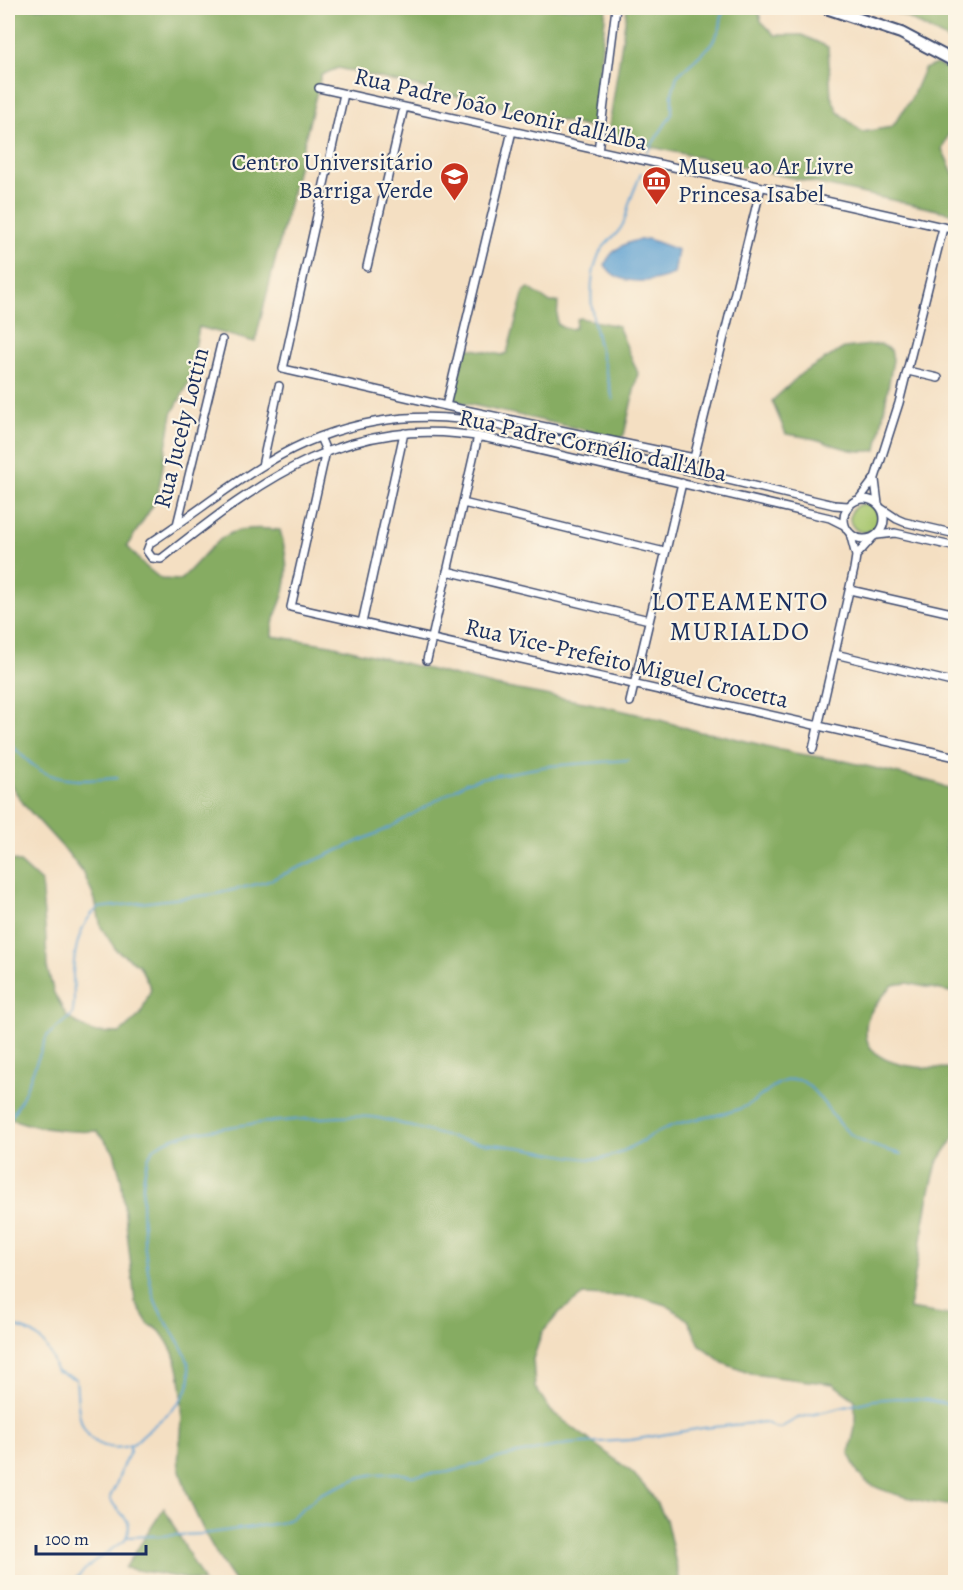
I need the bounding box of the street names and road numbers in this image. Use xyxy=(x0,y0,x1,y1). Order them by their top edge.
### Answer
street label: Rua Padre João Leonir dall'Alba xyxy=(351,60,652,159)
street label: Rua Jucely Lottin xyxy=(146,344,216,512)
street label: Rua Padre Cornélio dall'Alba xyxy=(456,401,731,489)
street label: Rua Vice-Prefeito Miguel Crocetta xyxy=(462,610,793,716)

